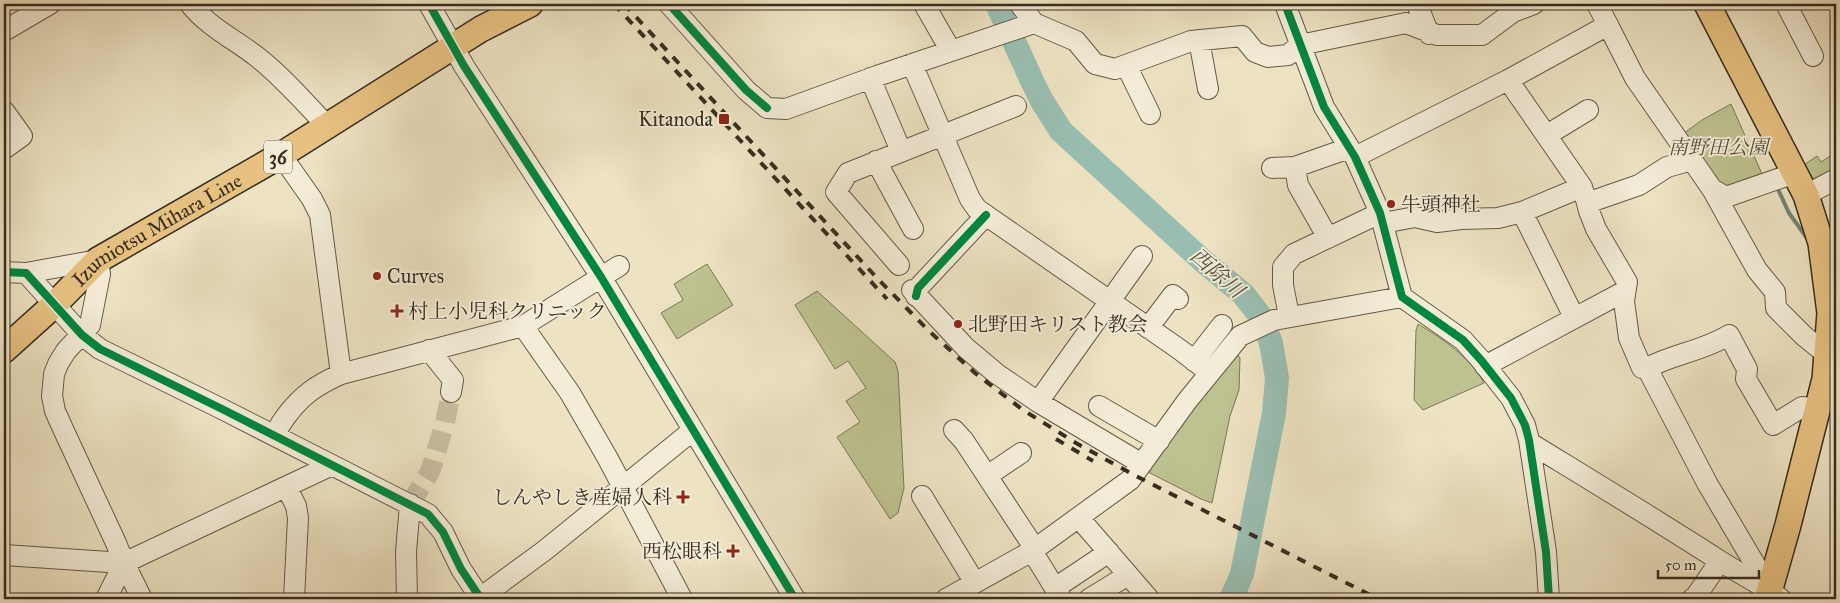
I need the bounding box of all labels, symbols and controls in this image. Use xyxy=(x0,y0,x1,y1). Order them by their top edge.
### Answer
place label: Kitanoda xyxy=(638,107,714,131)
marker: Kitanoda xyxy=(717,112,731,126)
park label: 南野田公園 xyxy=(1668,135,1771,159)
road number: 36 xyxy=(264,140,292,173)
street label: Izumiotsu Mihara Line xyxy=(67,168,246,291)
place label: 牛頭神社 xyxy=(1401,192,1481,216)
marker: 牛頭神社 xyxy=(1385,198,1397,210)
water label: 西除川 xyxy=(1185,243,1251,305)
place label: Curves xyxy=(387,264,444,288)
marker: Curves xyxy=(371,270,383,282)
place label: 村上小児科クリニック xyxy=(408,299,607,323)
marker: 村上小児科クリニック xyxy=(390,304,404,318)
place label: 北野田キリスト教会 xyxy=(968,312,1148,336)
marker: 北野田キリスト教会 xyxy=(952,318,964,330)
place label: しんやしき産婦人科 xyxy=(492,485,672,509)
marker: しんやしき産婦人科 xyxy=(676,490,690,504)
place label: 西松眼科 xyxy=(642,539,722,563)
marker: 西松眼科 xyxy=(726,544,740,558)
scale bar xyxy=(1658,548,1759,580)
text: 50 m xyxy=(1665,556,1697,574)

